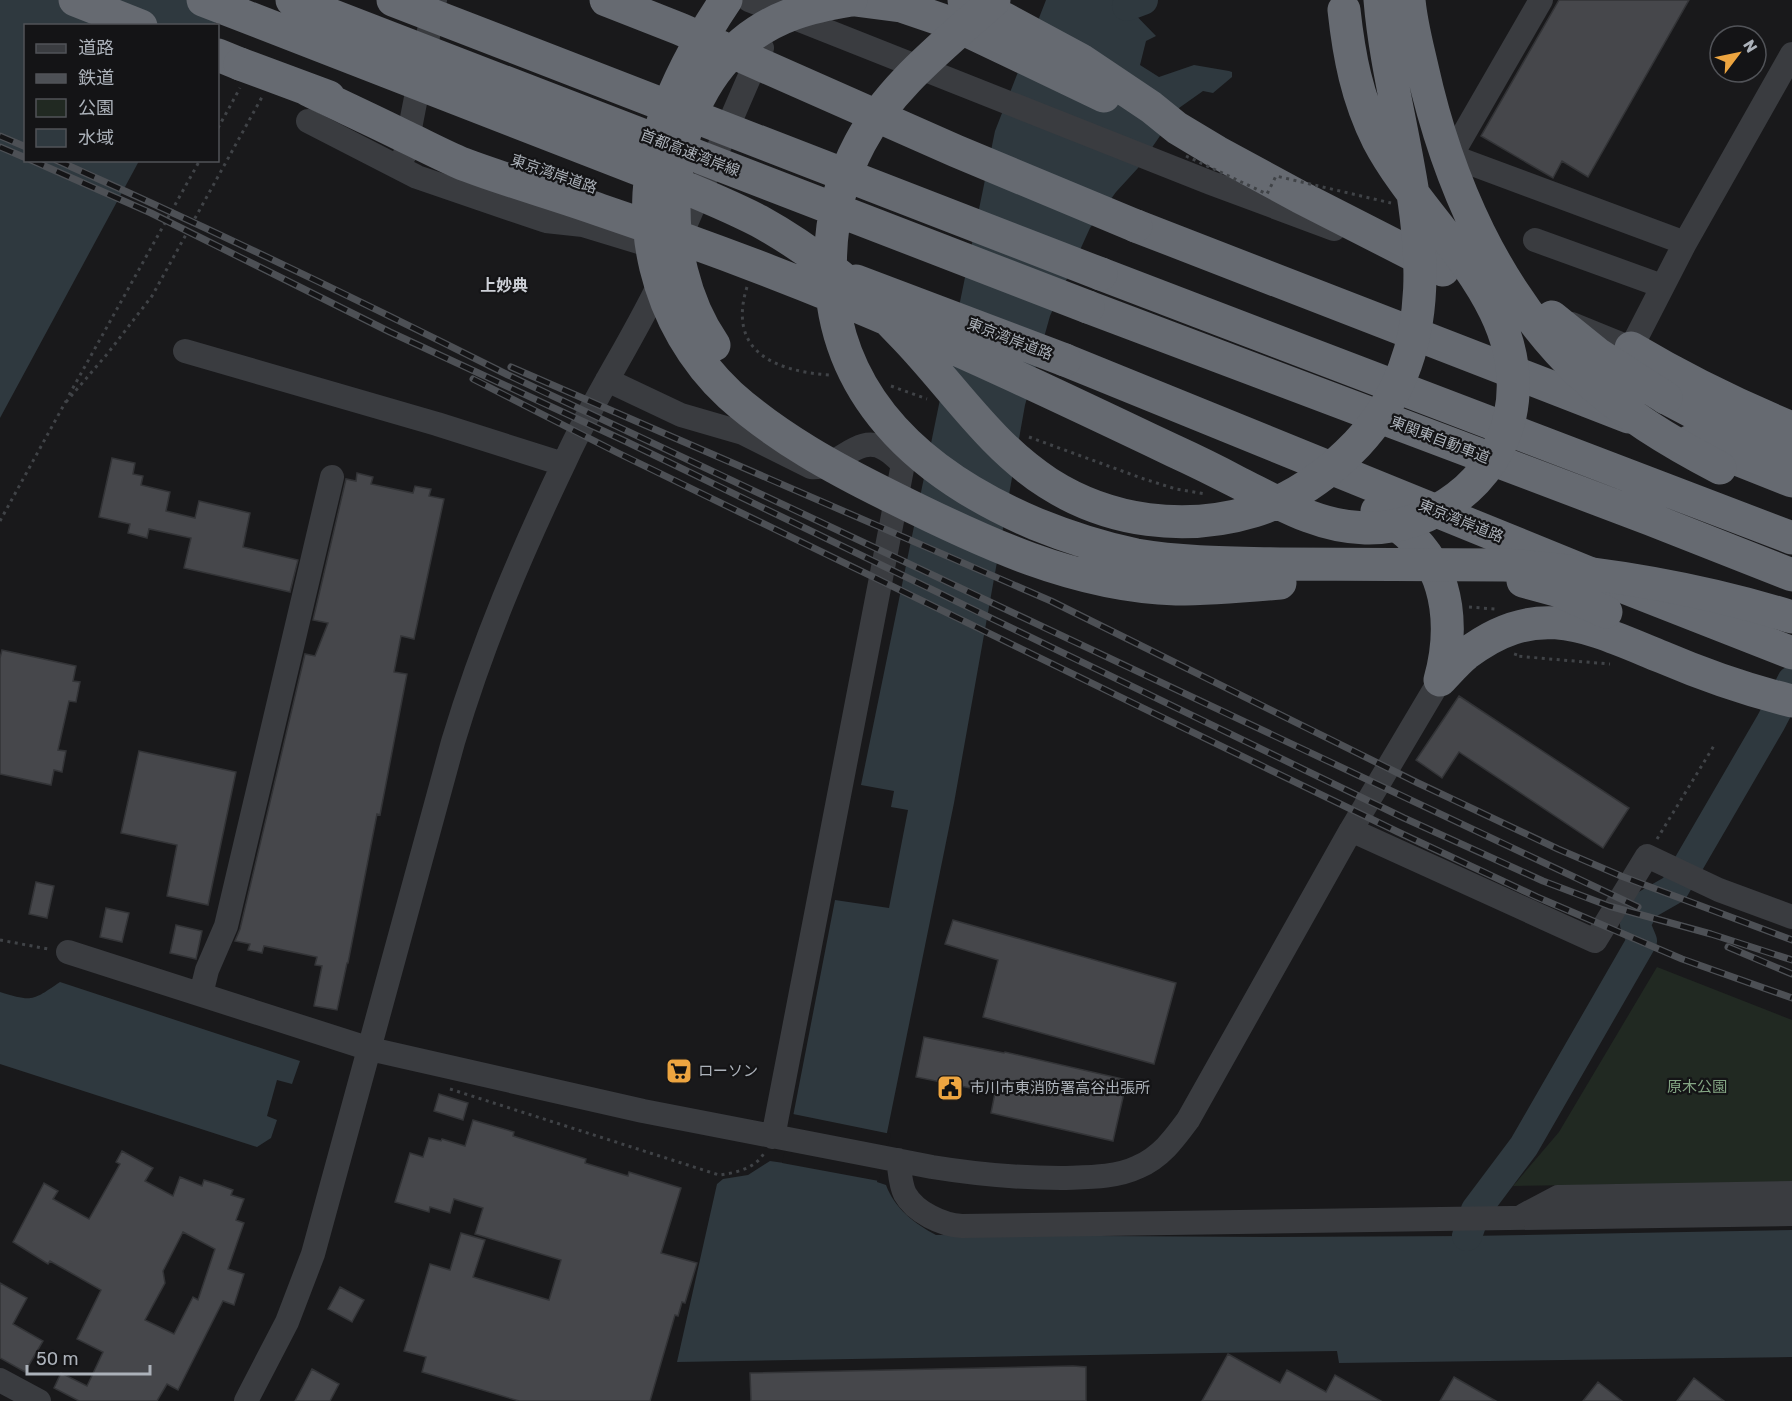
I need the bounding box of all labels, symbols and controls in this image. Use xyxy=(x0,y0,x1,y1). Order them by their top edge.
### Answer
legend xyxy=(24,24,219,162)
north arrow xyxy=(1708,24,1768,84)
text: N xyxy=(1739,36,1761,56)
text: 道路 xyxy=(78,37,114,59)
text: 鉄道 xyxy=(78,67,114,89)
text: 公園 xyxy=(78,97,114,119)
street label: 首都高速湾岸線 xyxy=(638,126,742,180)
text: 水域 xyxy=(78,127,114,149)
street label: 東京湾岸道路 xyxy=(509,151,599,197)
district label: 上妙典 xyxy=(480,276,528,295)
street label: 東京湾岸道路 xyxy=(965,314,1055,364)
street label: 東関東自動車道 xyxy=(1388,413,1492,467)
street label: 東京湾岸道路 xyxy=(1416,496,1506,546)
supermarket icon: ローソン xyxy=(664,1056,694,1086)
place label: ローソン xyxy=(698,1062,758,1080)
public building icon: 市川市東消防署高谷出張所 xyxy=(935,1073,965,1103)
park label: 原木公園 xyxy=(1667,1078,1727,1096)
place label: 市川市東消防署高谷出張所 xyxy=(970,1079,1150,1097)
scale bar xyxy=(27,1338,150,1376)
text: 50 m xyxy=(36,1348,79,1370)

